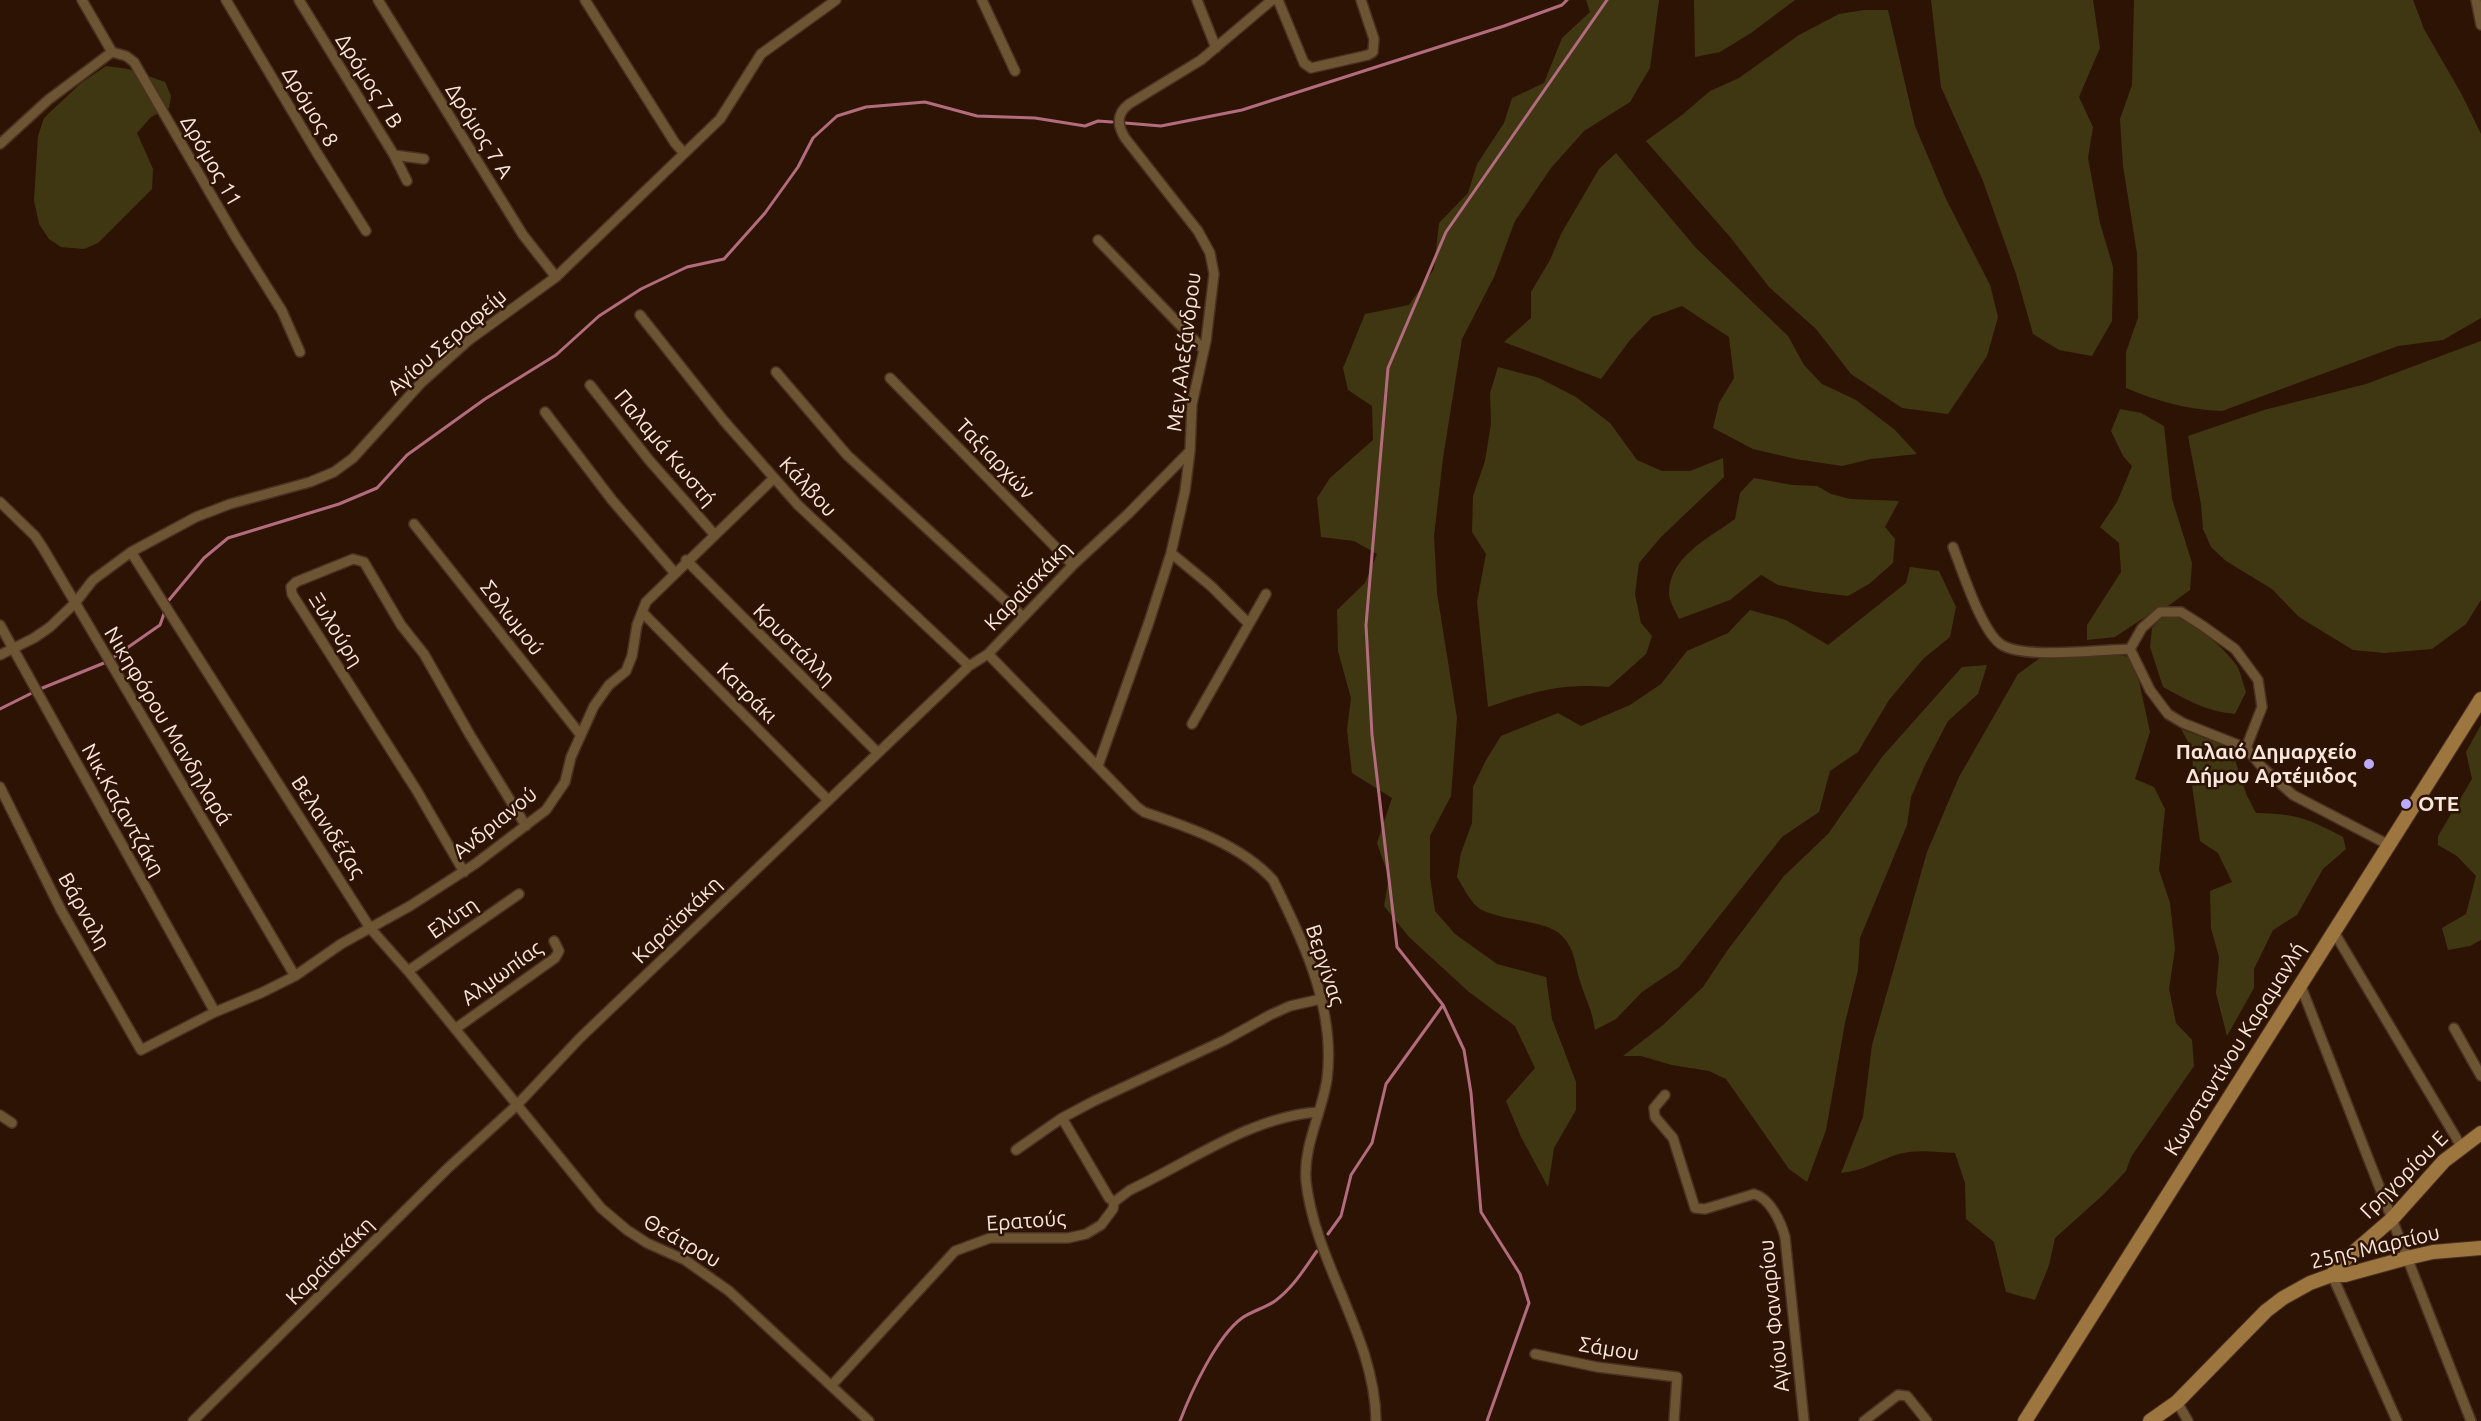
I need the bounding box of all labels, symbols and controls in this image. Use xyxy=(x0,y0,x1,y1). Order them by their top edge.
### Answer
street label: Δρόμος 7 Β xyxy=(330,29,408,133)
street label: Δρόμος 8 xyxy=(276,63,344,151)
street label: Δρόμος 7 Α xyxy=(440,79,518,183)
street label: Δρόμος 11 xyxy=(175,111,247,211)
street label: Μεγ.Αλεξάνδρου xyxy=(1162,271,1206,433)
street label: Αγίου Σεραφείμ xyxy=(382,284,512,400)
street label: Παλαμά Κωστή xyxy=(609,385,721,511)
street label: Ταξιαρχών xyxy=(950,413,1040,505)
street label: Κάλβου xyxy=(774,452,842,522)
street label: Καραϊσκάκη xyxy=(979,536,1077,636)
street label: Σολωμού xyxy=(475,575,549,661)
street label: Ξυλούρη xyxy=(303,588,369,672)
street label: Κρυστάλλη xyxy=(748,599,840,691)
street label: Νικηφόρου Μανδηλαρά xyxy=(99,622,237,830)
street label: Κατράκι xyxy=(711,657,783,729)
street label: Νικ.Καζαντζάκη xyxy=(76,739,170,881)
place label: Παλαιό Δημαρχείο Δήμου Αρτέμιδος xyxy=(2176,739,2357,789)
marker: Παλαιό Δημαρχείο Δήμου Αρτέμιδος xyxy=(2362,757,2376,771)
street label: Βελανιδέζας xyxy=(286,771,370,883)
street label: Ανδριανού xyxy=(448,782,542,864)
place label: ΟΤΕ xyxy=(2418,791,2459,817)
marker: ΟΤΕ xyxy=(2399,797,2413,811)
street label: Βάρναλη xyxy=(53,868,115,954)
street label: Καραϊσκάκη xyxy=(627,871,727,969)
street label: Ελύτη xyxy=(423,892,483,944)
street label: Βεργίνας xyxy=(1300,921,1350,1009)
street label: Αλμωπίας xyxy=(457,935,547,1011)
street label: Κωνσταντίνου Καραμανλή xyxy=(2159,938,2311,1160)
street label: Γρηγορίου Ε xyxy=(2355,1126,2453,1224)
street label: Ερατούς xyxy=(985,1206,1067,1236)
street label: Θεάτρου xyxy=(639,1209,725,1273)
street label: Καραϊσκάκη xyxy=(281,1212,379,1310)
street label: 25ης Μαρτίου xyxy=(2308,1220,2442,1274)
street label: Αγίου Φαναρίου xyxy=(1753,1238,1795,1394)
street label: Σάμου xyxy=(1577,1332,1641,1366)

